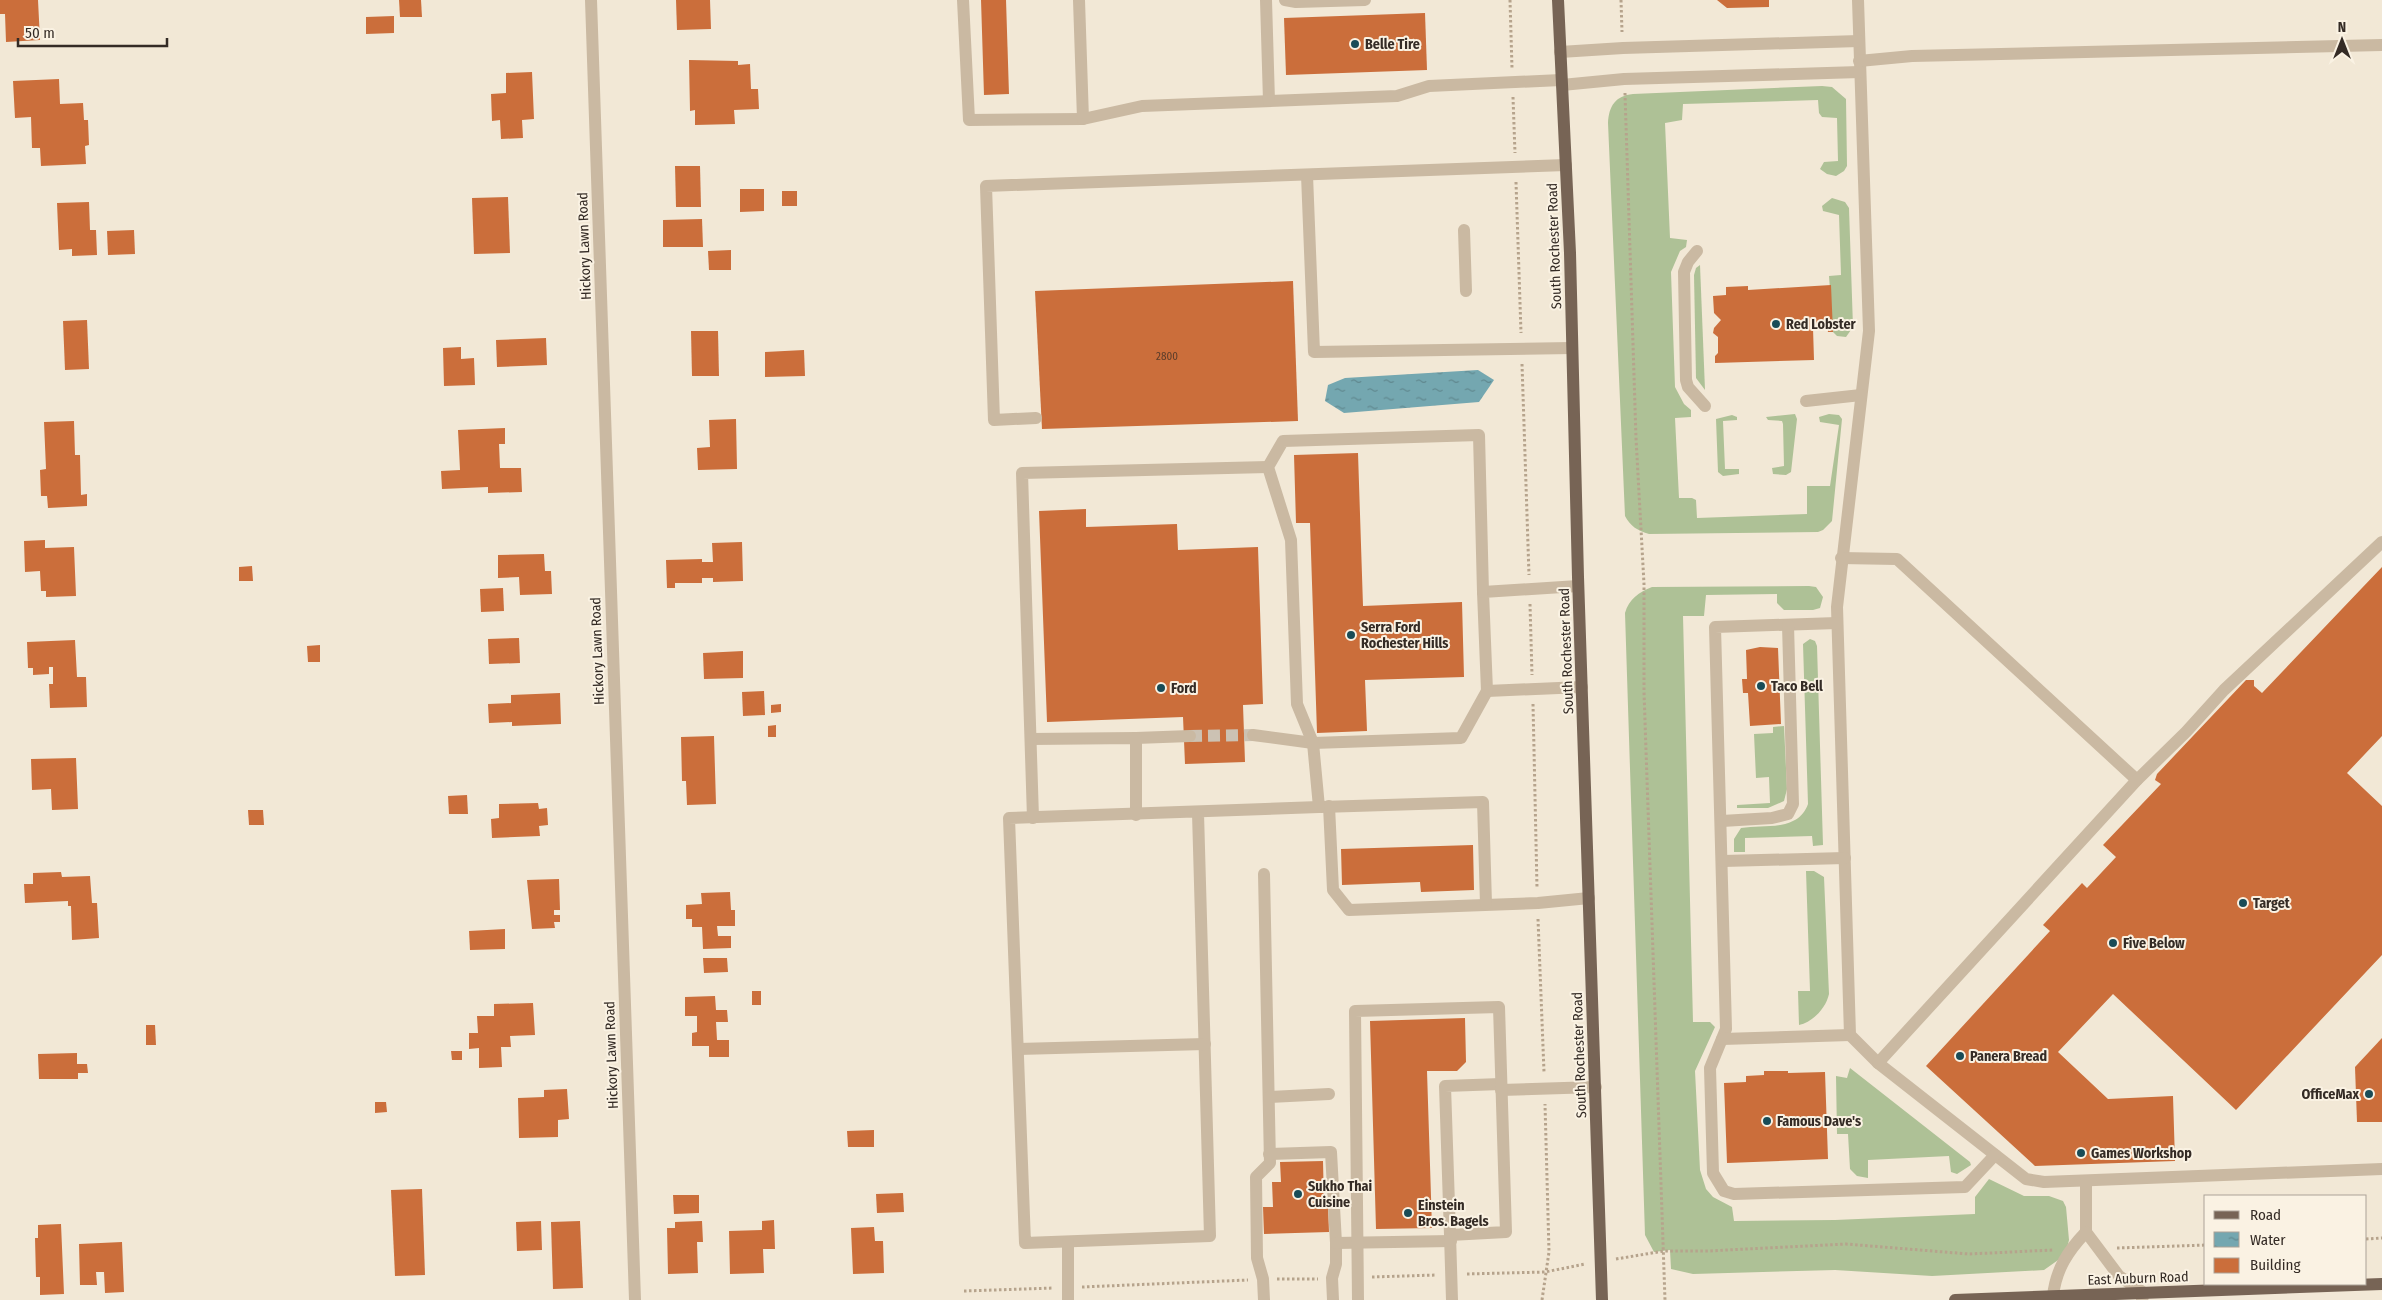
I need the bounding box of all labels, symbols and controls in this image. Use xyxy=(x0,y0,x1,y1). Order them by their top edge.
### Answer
scale bar xyxy=(18,15,166,47)
north arrow xyxy=(2317,15,2367,65)
text: N xyxy=(2338,19,2346,36)
text: 50 m xyxy=(25,24,55,42)
place label: Belle Tire xyxy=(1365,36,1420,53)
marker: Belle Tire xyxy=(1349,38,1361,50)
street label: South Rochester Road xyxy=(1544,183,1565,309)
street label: Hickory Lawn Road xyxy=(574,192,595,300)
place label: Red Lobster xyxy=(1786,316,1857,333)
marker: Red Lobster xyxy=(1770,318,1782,330)
house number: 2800 xyxy=(1156,350,1178,363)
street label: South Rochester Road xyxy=(1556,588,1577,714)
street label: Hickory Lawn Road xyxy=(587,597,608,705)
place label: Serra Ford Rochester Hills xyxy=(1361,619,1448,652)
marker: Serra Ford Rochester Hills xyxy=(1345,629,1357,641)
place label: Taco Bell xyxy=(1771,678,1823,695)
place label: Ford xyxy=(1171,680,1197,697)
marker: Taco Bell xyxy=(1755,680,1767,692)
marker: Ford xyxy=(1155,682,1167,694)
place label: Target xyxy=(2253,895,2291,912)
marker: Target xyxy=(2237,897,2249,909)
place label: Five Below xyxy=(2123,935,2185,952)
marker: Five Below xyxy=(2107,937,2119,949)
street label: South Rochester Road xyxy=(1569,992,1590,1118)
street label: Hickory Lawn Road xyxy=(601,1001,622,1109)
place label: Panera Bread xyxy=(1970,1048,2047,1065)
marker: Panera Bread xyxy=(1954,1050,1966,1062)
place label: OfficeMax xyxy=(2301,1086,2359,1103)
marker: OfficeMax xyxy=(2363,1088,2375,1100)
place label: Famous Dave's xyxy=(1777,1113,1861,1130)
marker: Famous Dave's xyxy=(1761,1115,1773,1127)
place label: Games Workshop xyxy=(2091,1145,2192,1162)
marker: Games Workshop xyxy=(2075,1147,2087,1159)
place label: Sukho Thai Cuisine xyxy=(1308,1178,1373,1211)
marker: Sukho Thai Cuisine xyxy=(1292,1188,1304,1200)
legend xyxy=(2204,1195,2367,1285)
place label: Einstein Bros. Bagels xyxy=(1418,1197,1489,1230)
text: Road xyxy=(2250,1206,2281,1224)
marker: Einstein Bros. Bagels xyxy=(1402,1207,1414,1219)
text: Water xyxy=(2250,1231,2286,1249)
text: Building xyxy=(2250,1256,2301,1274)
street label: East Auburn Road xyxy=(2087,1268,2189,1289)

